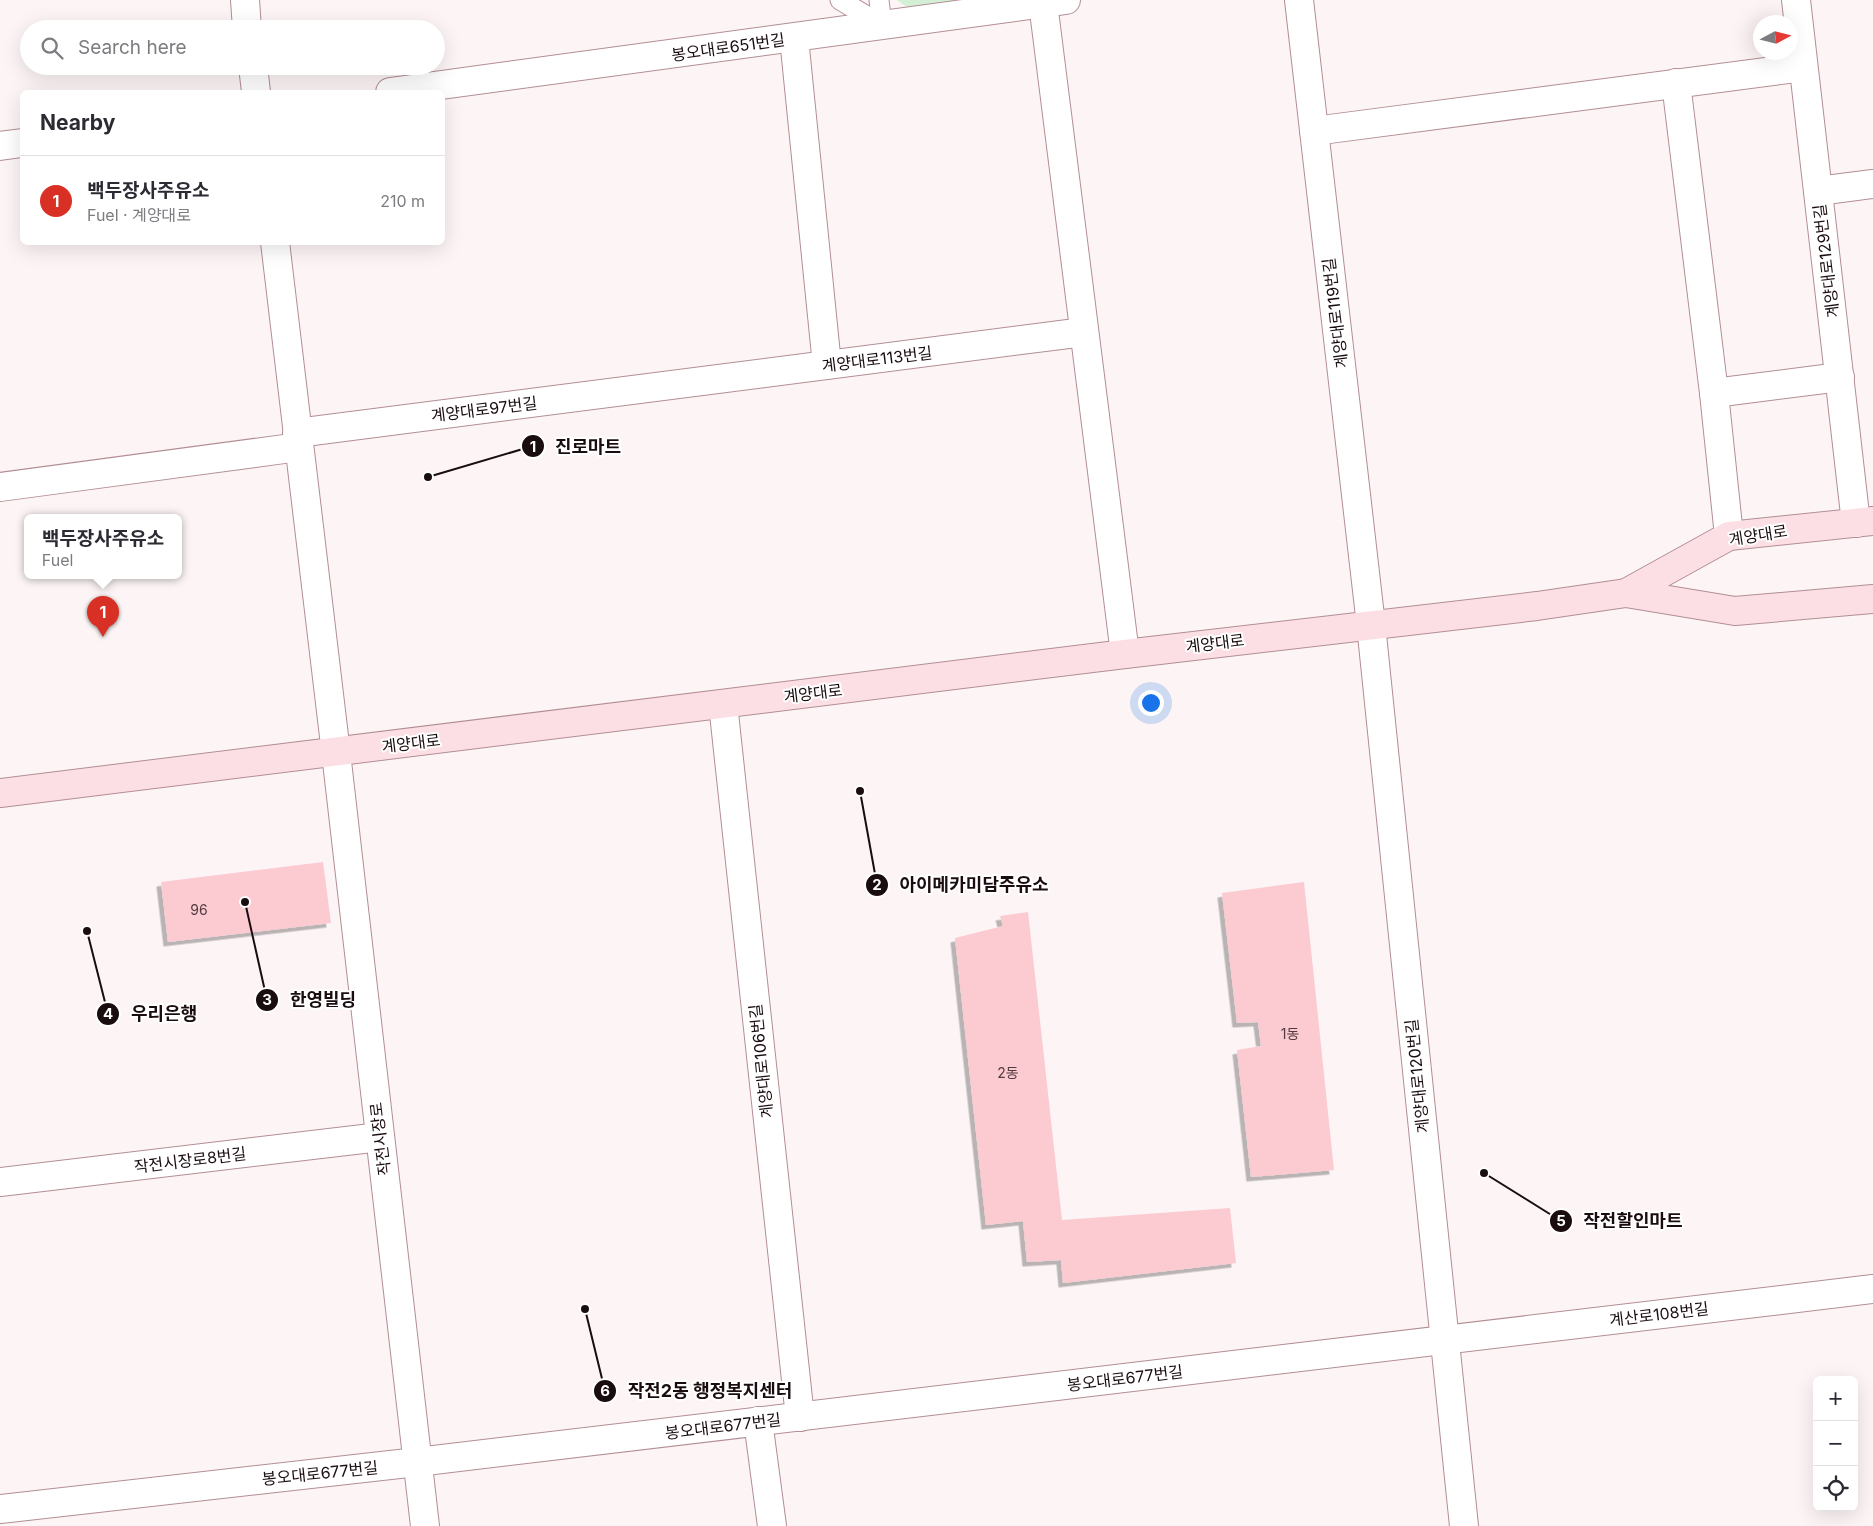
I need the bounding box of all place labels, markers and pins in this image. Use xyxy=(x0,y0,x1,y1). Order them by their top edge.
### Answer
callout: 진로마트 xyxy=(520,430,632,463)
pin: 1 xyxy=(87,596,119,637)
callout: 아이메카미담주유소 xyxy=(865,869,1059,902)
callout: 한영빌딩 xyxy=(255,983,366,1016)
callout: 우리은행 xyxy=(95,997,207,1030)
callout: 작전할인마트 xyxy=(1548,1204,1693,1237)
callout: 작전2동 행정복지센터 xyxy=(592,1375,802,1408)

